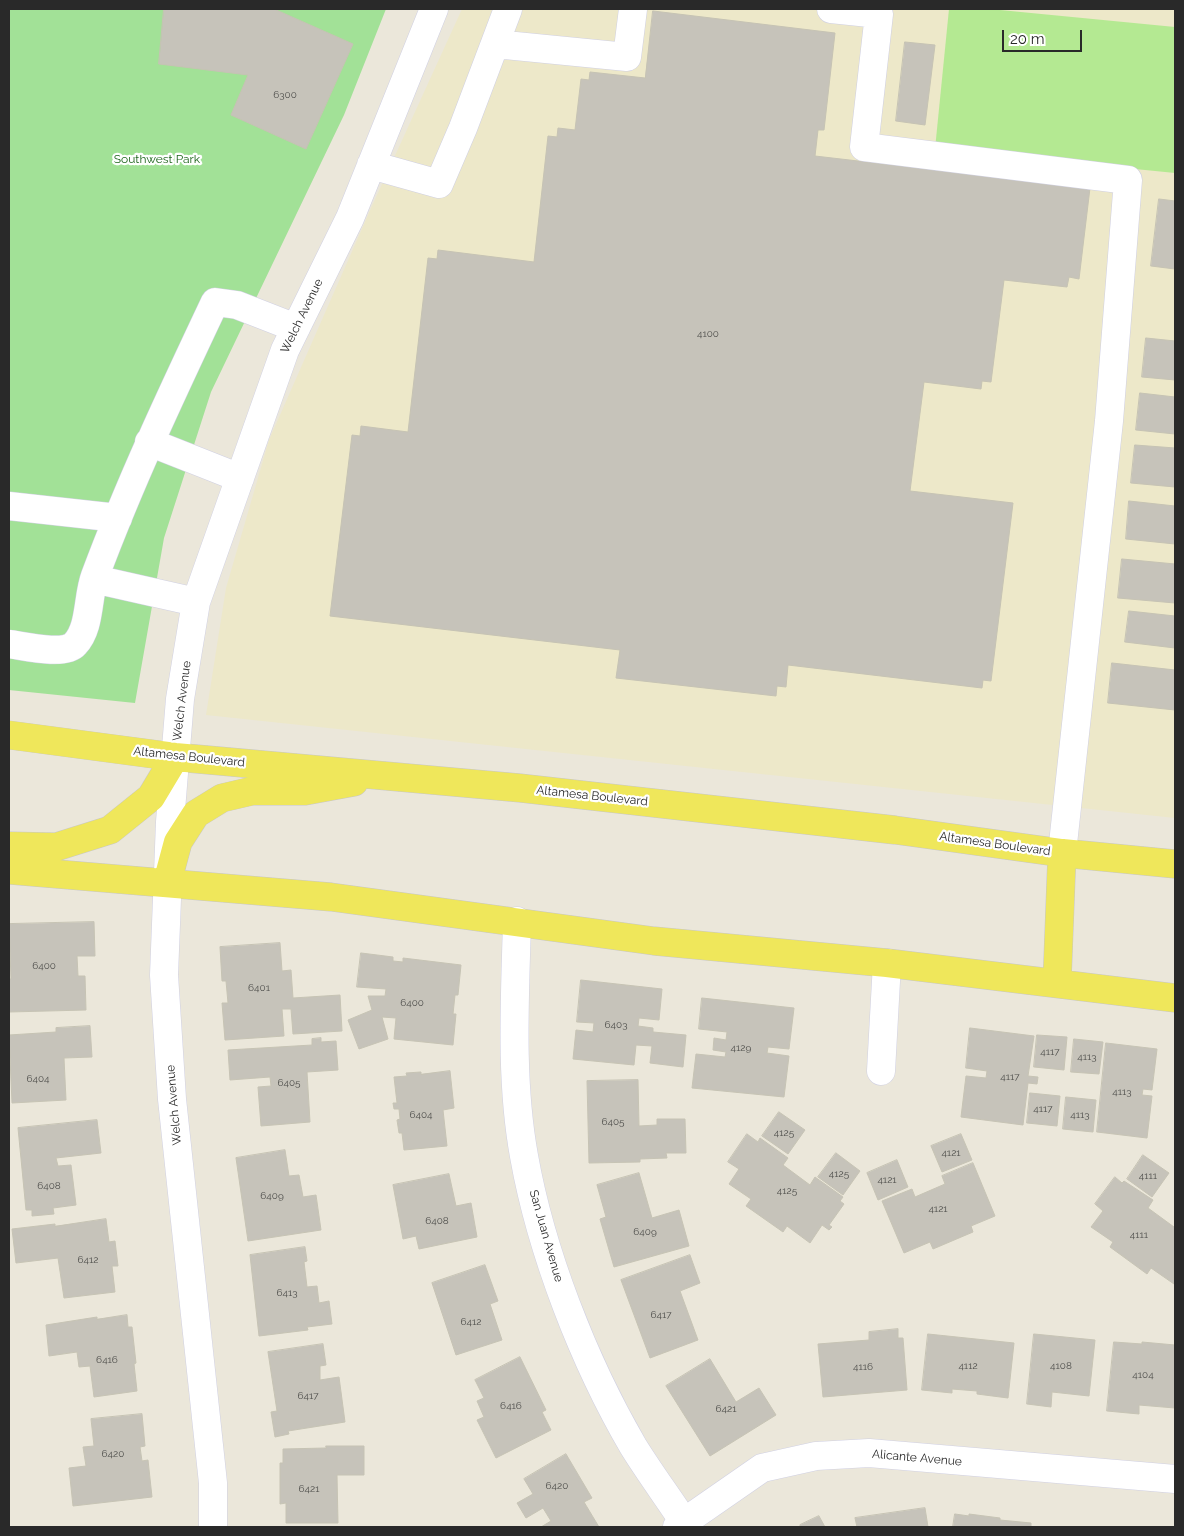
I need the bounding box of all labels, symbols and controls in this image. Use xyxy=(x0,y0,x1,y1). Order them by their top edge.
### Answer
scale bar xyxy=(1004,20,1084,52)
text: 20 m xyxy=(1010,30,1045,48)
house number: 6300 xyxy=(273,89,297,101)
park label: Southwest Park xyxy=(114,152,200,166)
street label: Welch Avenue xyxy=(278,277,326,355)
house number: 4100 xyxy=(697,328,719,340)
street label: Welch Avenue xyxy=(170,660,194,742)
street label: Altamesa Boulevard xyxy=(133,744,245,770)
street label: Altamesa Boulevard xyxy=(536,783,648,809)
street label: Altamesa Boulevard xyxy=(938,829,1052,859)
house number: 6400 xyxy=(32,960,56,972)
house number: 6401 xyxy=(248,982,270,994)
house number: 6400 xyxy=(400,997,424,1009)
house number: 6403 xyxy=(605,1019,627,1031)
house number: 4129 xyxy=(731,1042,751,1054)
house number: 4117 xyxy=(1040,1046,1060,1058)
house number: 4113 xyxy=(1077,1051,1097,1063)
street label: Welch Avenue xyxy=(163,1064,185,1146)
house number: 4117 xyxy=(1000,1071,1020,1083)
house number: 6404 xyxy=(26,1073,50,1085)
house number: 6405 xyxy=(277,1077,301,1089)
house number: 4113 xyxy=(1112,1086,1132,1098)
house number: 4117 xyxy=(1033,1103,1053,1115)
house number: 6404 xyxy=(409,1109,433,1121)
house number: 4113 xyxy=(1070,1109,1090,1121)
house number: 6405 xyxy=(601,1116,625,1128)
house number: 4125 xyxy=(774,1127,794,1139)
house number: 4121 xyxy=(941,1147,961,1159)
house number: 4125 xyxy=(829,1168,849,1180)
house number: 4111 xyxy=(1139,1170,1157,1182)
house number: 4121 xyxy=(877,1174,897,1186)
house number: 6408 xyxy=(37,1180,61,1192)
house number: 4125 xyxy=(777,1185,797,1197)
street label: San Juan Avenue xyxy=(526,1188,566,1284)
house number: 6409 xyxy=(260,1190,284,1202)
house number: 4121 xyxy=(928,1203,948,1215)
house number: 6408 xyxy=(425,1215,449,1227)
house number: 6409 xyxy=(633,1226,657,1238)
house number: 4111 xyxy=(1130,1229,1148,1241)
house number: 6412 xyxy=(78,1254,98,1266)
house number: 6413 xyxy=(276,1287,298,1299)
house number: 6417 xyxy=(650,1309,672,1321)
house number: 6412 xyxy=(461,1316,481,1328)
house number: 6416 xyxy=(96,1354,118,1366)
house number: 4112 xyxy=(958,1360,978,1372)
house number: 4108 xyxy=(1050,1360,1072,1372)
house number: 4116 xyxy=(853,1361,873,1373)
house number: 4104 xyxy=(1132,1369,1154,1381)
house number: 6417 xyxy=(297,1390,319,1402)
house number: 6416 xyxy=(500,1400,522,1412)
house number: 6421 xyxy=(716,1403,736,1415)
street label: Alicante Avenue xyxy=(871,1447,963,1469)
house number: 6420 xyxy=(102,1448,124,1460)
house number: 6420 xyxy=(546,1480,568,1492)
house number: 6421 xyxy=(299,1483,319,1495)

